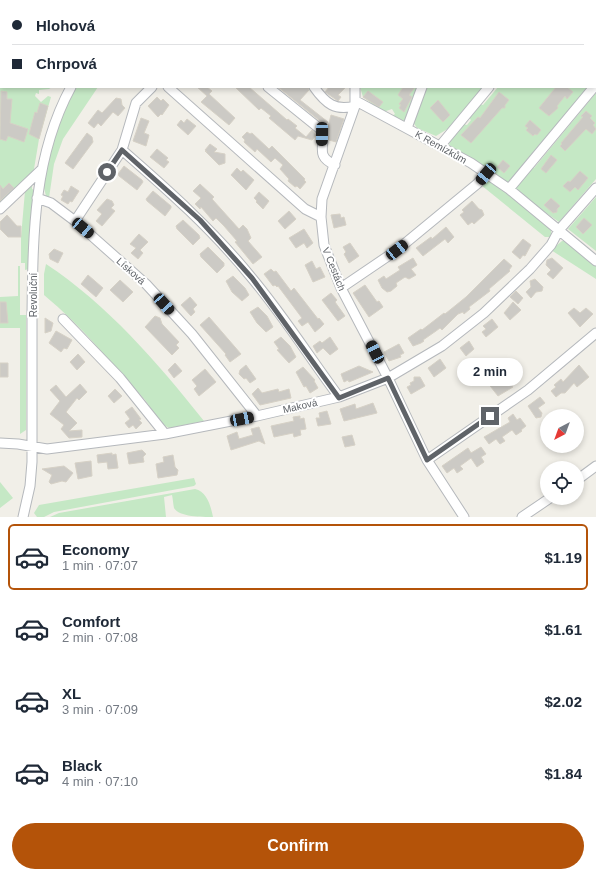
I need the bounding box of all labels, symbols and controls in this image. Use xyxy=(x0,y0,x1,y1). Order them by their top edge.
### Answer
text: Hlohová xyxy=(36,17,95,34)
text: Chrpová xyxy=(36,55,97,72)
car xyxy=(316,122,328,146)
street label: K Remízkům xyxy=(413,128,469,166)
car xyxy=(474,161,498,187)
route start xyxy=(98,163,116,181)
car xyxy=(70,216,96,240)
car xyxy=(384,238,410,262)
street label: V Cestách xyxy=(320,246,348,292)
street label: Lísková xyxy=(115,255,148,287)
street label: Revoluční xyxy=(28,273,39,317)
car xyxy=(152,291,176,317)
car xyxy=(364,339,386,365)
callout: 2 min xyxy=(457,358,523,386)
text: 2 min xyxy=(473,364,507,379)
street label: Maková xyxy=(282,397,319,415)
route end xyxy=(481,407,499,425)
north arrow xyxy=(540,409,584,453)
map controls xyxy=(540,409,584,505)
car xyxy=(229,411,255,427)
button: locate xyxy=(540,461,584,505)
icon: car xyxy=(14,539,50,575)
text: Economy xyxy=(62,541,130,558)
text: $1.19 xyxy=(544,549,582,566)
text: 1 min · 07:07 xyxy=(62,558,138,573)
icon: car xyxy=(14,611,50,647)
text: Comfort xyxy=(62,613,120,630)
text: $1.61 xyxy=(544,621,582,638)
text: 2 min · 07:08 xyxy=(62,630,138,645)
icon: car xyxy=(14,683,50,719)
text: XL xyxy=(62,685,81,702)
text: $2.02 xyxy=(544,693,582,710)
text: 3 min · 07:09 xyxy=(62,702,138,717)
icon: car xyxy=(14,755,50,791)
text: Black xyxy=(62,757,102,774)
text: $1.84 xyxy=(544,765,582,782)
text: 4 min · 07:10 xyxy=(62,774,138,789)
button: Confirm xyxy=(12,823,584,869)

